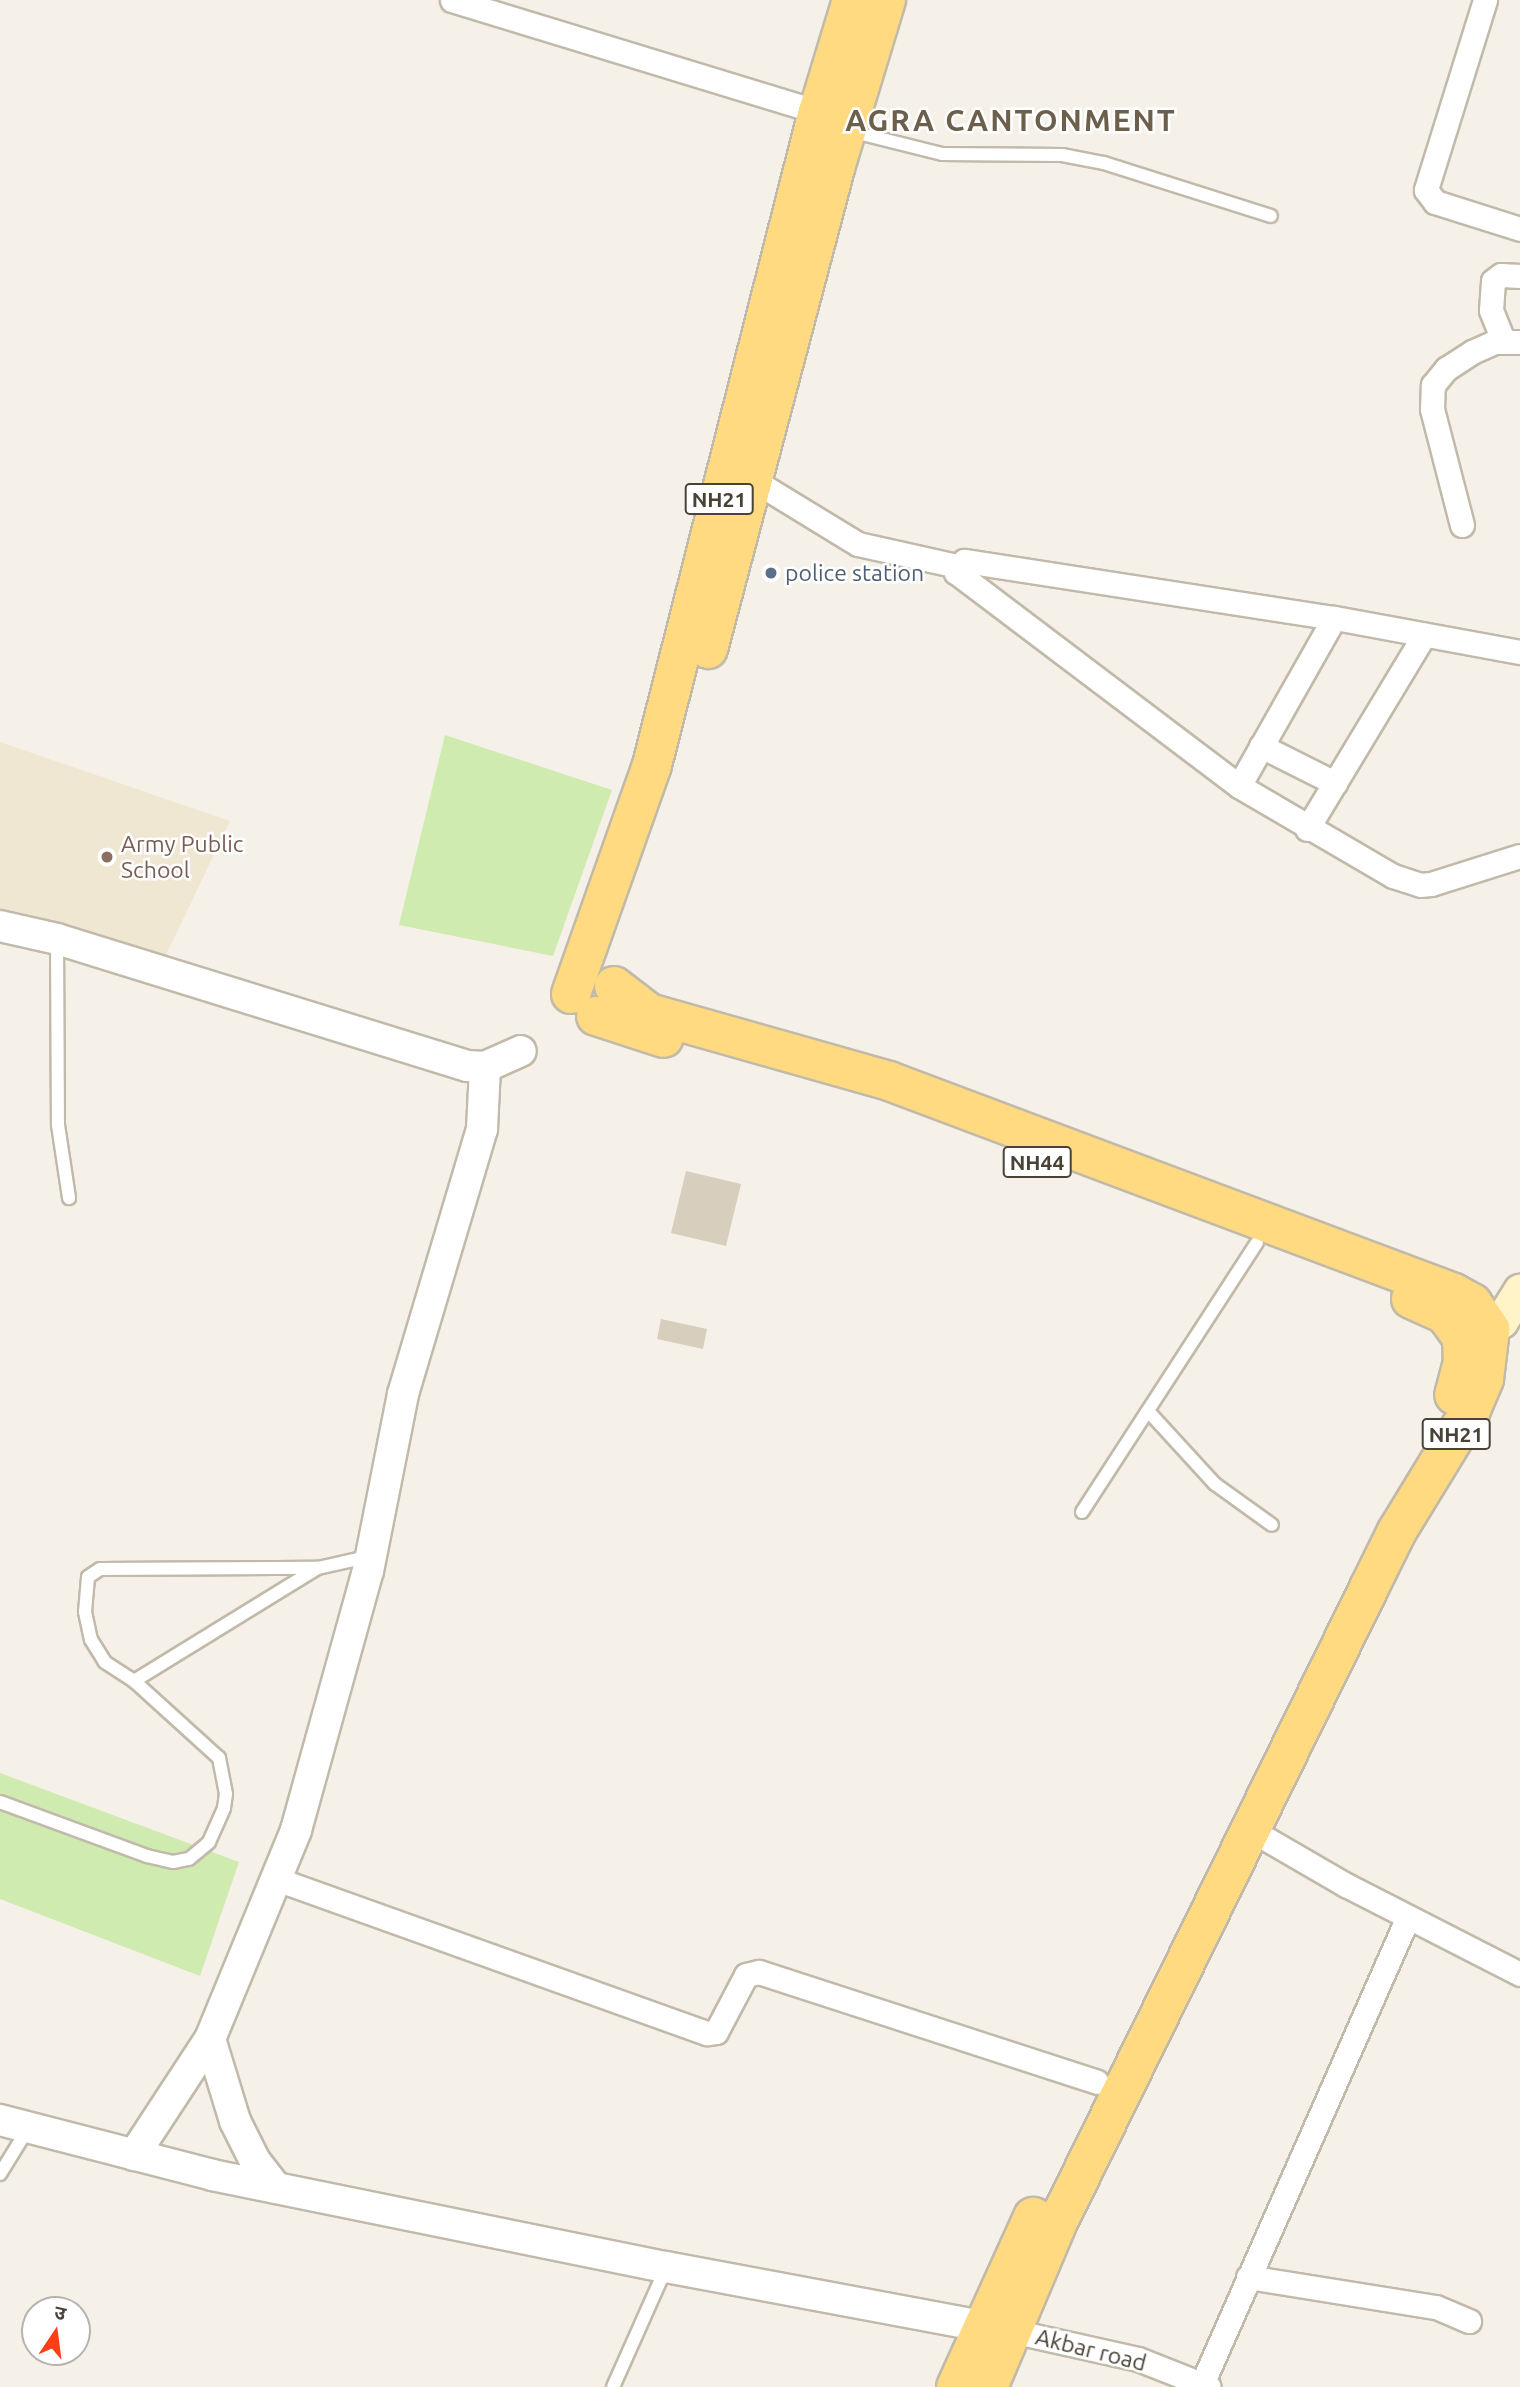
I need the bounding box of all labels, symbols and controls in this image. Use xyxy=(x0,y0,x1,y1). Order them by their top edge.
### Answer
district label: AGRA CANTONMENT xyxy=(847,102,1175,138)
road number: NH21 xyxy=(684,482,754,516)
place label: police station xyxy=(785,559,924,587)
marker: police station xyxy=(763,565,779,581)
place label: Army Public School xyxy=(121,830,244,884)
marker: Army Public School xyxy=(99,849,115,865)
road number: NH44 xyxy=(1002,1144,1072,1180)
road number: NH21 xyxy=(1421,1416,1491,1452)
north arrow xyxy=(21,2296,91,2366)
text: उ xyxy=(52,2301,68,2324)
street label: Akbar road xyxy=(1033,2323,1149,2377)

